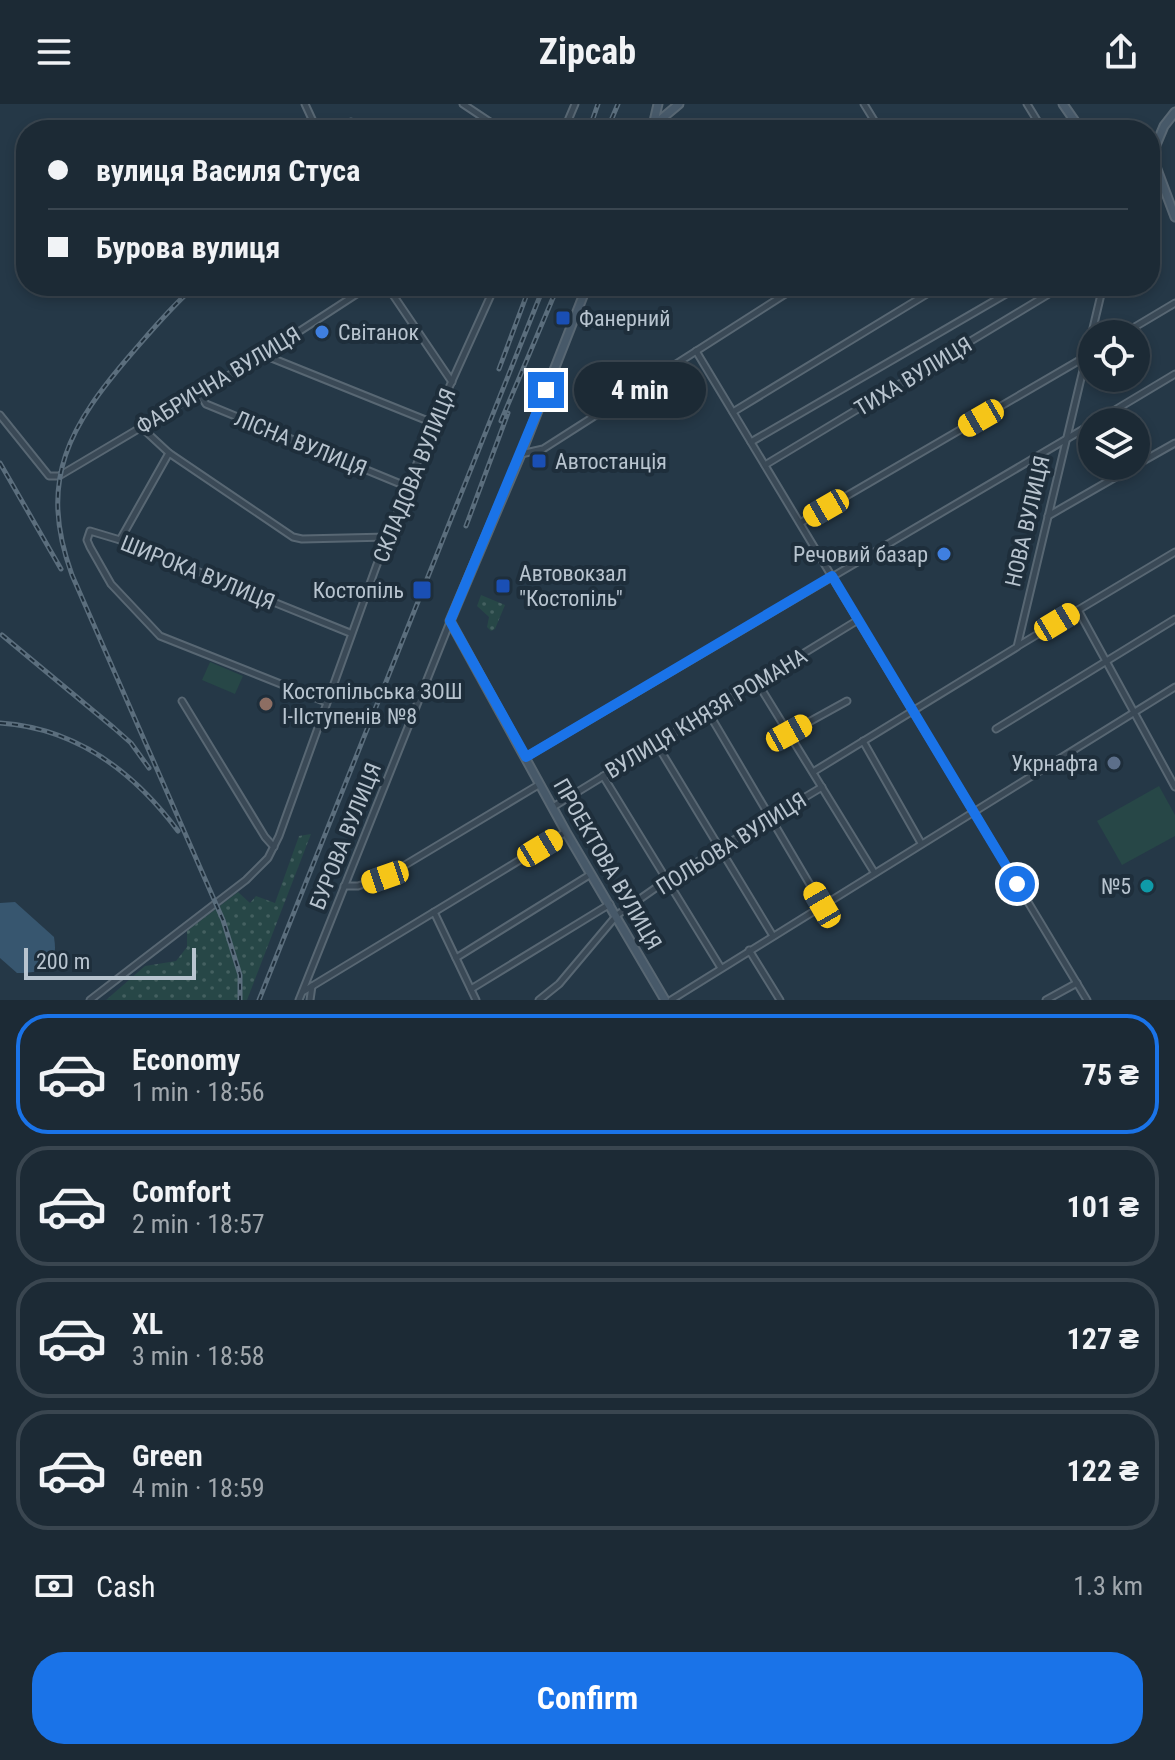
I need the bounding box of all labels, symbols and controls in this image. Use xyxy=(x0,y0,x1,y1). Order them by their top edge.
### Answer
icon: menu xyxy=(32,30,76,74)
icon: share xyxy=(1099,30,1143,74)
text: Zipcab xyxy=(539,31,636,73)
text: вулиця Василя Стуса xyxy=(96,153,360,188)
text: Бурова вулиця xyxy=(96,230,280,265)
place label: Фанерний xyxy=(579,306,670,331)
marker: Фанерний xyxy=(554,309,572,327)
place label: Світанок xyxy=(338,320,420,345)
map controls xyxy=(1078,320,1150,480)
button: locate xyxy=(1078,320,1150,392)
street label: ФАБРИЧНА ВУЛИЦЯ xyxy=(132,322,305,439)
marker: Світанок xyxy=(313,323,331,341)
street label: ТИХА ВУЛИЦЯ xyxy=(850,332,976,421)
callout: 4 min xyxy=(574,362,706,418)
route end xyxy=(528,372,564,408)
text: 4 min xyxy=(611,375,669,405)
street label: СКЛАДОВА ВУЛИЦЯ xyxy=(368,384,461,566)
car xyxy=(954,396,1008,440)
street label: ЛІСНА ВУЛИЦЯ xyxy=(231,406,370,481)
button: layers xyxy=(1078,408,1150,480)
place label: Автостанція xyxy=(555,449,667,474)
marker: Автостанція xyxy=(530,452,548,470)
street label: НОВА ВУЛИЦЯ xyxy=(1000,453,1055,589)
car xyxy=(799,486,853,530)
street label: ШИРОКА ВУЛИЦЯ xyxy=(117,530,279,615)
place label: Речовий базар xyxy=(793,542,928,567)
marker: Речовий базар xyxy=(935,545,953,563)
place label: Автовокзал "Костопіль" xyxy=(519,561,627,611)
marker: Автовокзал "Костопіль" xyxy=(494,577,512,595)
place label: Костопіль xyxy=(313,578,404,603)
marker: Костопіль xyxy=(411,579,433,601)
car xyxy=(1030,599,1084,645)
street label: ВУЛИЦЯ КНЯЗЯ РОМАНА xyxy=(601,643,812,784)
place label: Костопільська ЗОШ І-ІІступенів №8 xyxy=(282,679,463,729)
marker: Костопільська ЗОШ І-ІІступенів №8 xyxy=(257,695,275,713)
car xyxy=(762,711,816,755)
place label: Укрнафта xyxy=(1011,751,1098,776)
marker: Укрнафта xyxy=(1105,754,1123,772)
street label: БУРОВА ВУЛИЦЯ xyxy=(305,759,386,913)
street label: ПРОЕКТОВА ВУЛИЦЯ xyxy=(548,774,667,954)
street label: ПОЛЬОВА ВУЛИЦЯ xyxy=(652,787,811,900)
car xyxy=(513,825,567,871)
car xyxy=(358,858,412,896)
route start xyxy=(999,866,1035,902)
place label: №5 xyxy=(1101,874,1131,899)
marker: №5 xyxy=(1138,877,1156,895)
car xyxy=(800,878,844,932)
scale bar xyxy=(24,944,196,980)
text: 200 m xyxy=(36,949,90,974)
icon: car xyxy=(36,1038,108,1110)
text: Economy xyxy=(132,1042,240,1077)
text: 75 ₴ xyxy=(1082,1057,1139,1092)
text: 1 min · 18:56 xyxy=(132,1077,265,1107)
icon: car xyxy=(36,1170,108,1242)
text: Comfort xyxy=(132,1174,231,1209)
text: 101 ₴ xyxy=(1067,1189,1139,1224)
text: 2 min · 18:57 xyxy=(132,1209,265,1239)
icon: car xyxy=(36,1302,108,1374)
text: XL xyxy=(132,1306,163,1341)
text: 127 ₴ xyxy=(1067,1321,1139,1356)
text: 3 min · 18:58 xyxy=(132,1341,265,1371)
icon: car xyxy=(36,1434,108,1506)
text: Green xyxy=(132,1438,203,1473)
text: 122 ₴ xyxy=(1067,1453,1139,1488)
text: 4 min · 18:59 xyxy=(132,1473,265,1503)
icon: cash xyxy=(32,1564,76,1608)
text: Cash xyxy=(96,1569,156,1604)
text: 1.3 km xyxy=(1073,1571,1143,1601)
button: Confirm xyxy=(32,1652,1143,1744)

